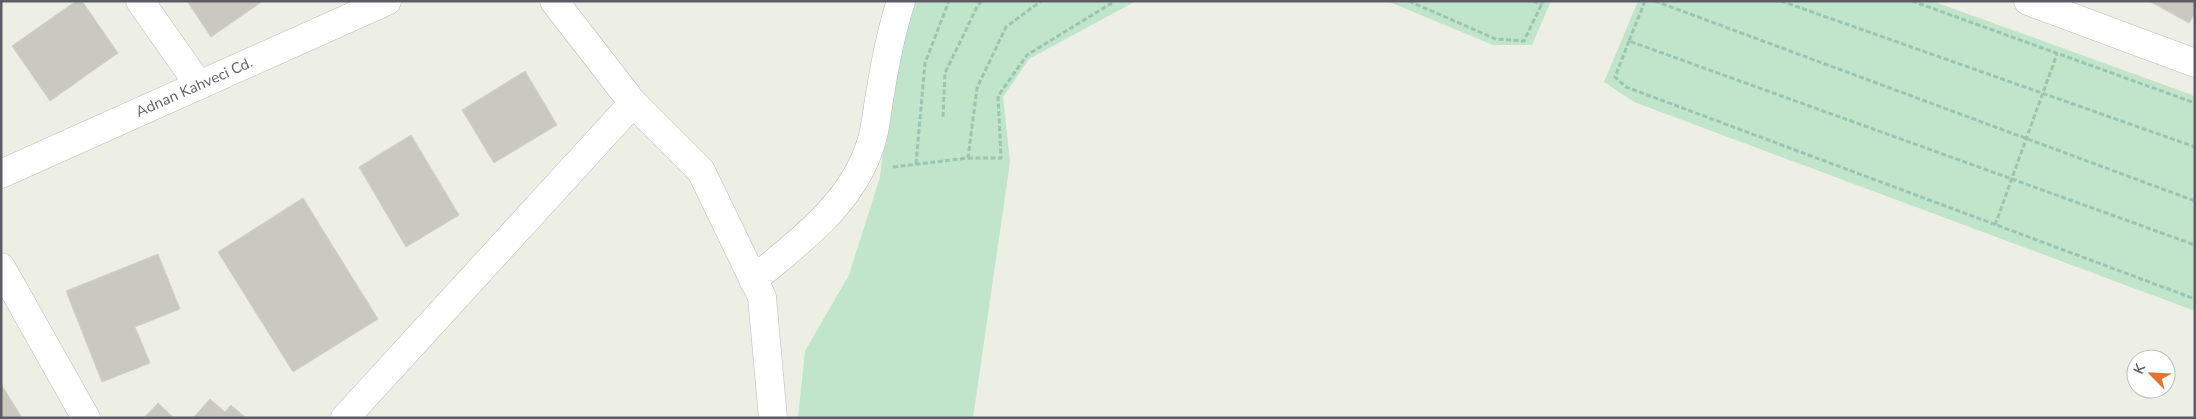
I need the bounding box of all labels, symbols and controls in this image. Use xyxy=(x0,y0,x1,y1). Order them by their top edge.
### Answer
street label: Adnan Kahveci Cd. xyxy=(132,52,256,122)
north arrow xyxy=(2126,349,2176,399)
text: K xyxy=(2129,360,2150,377)

